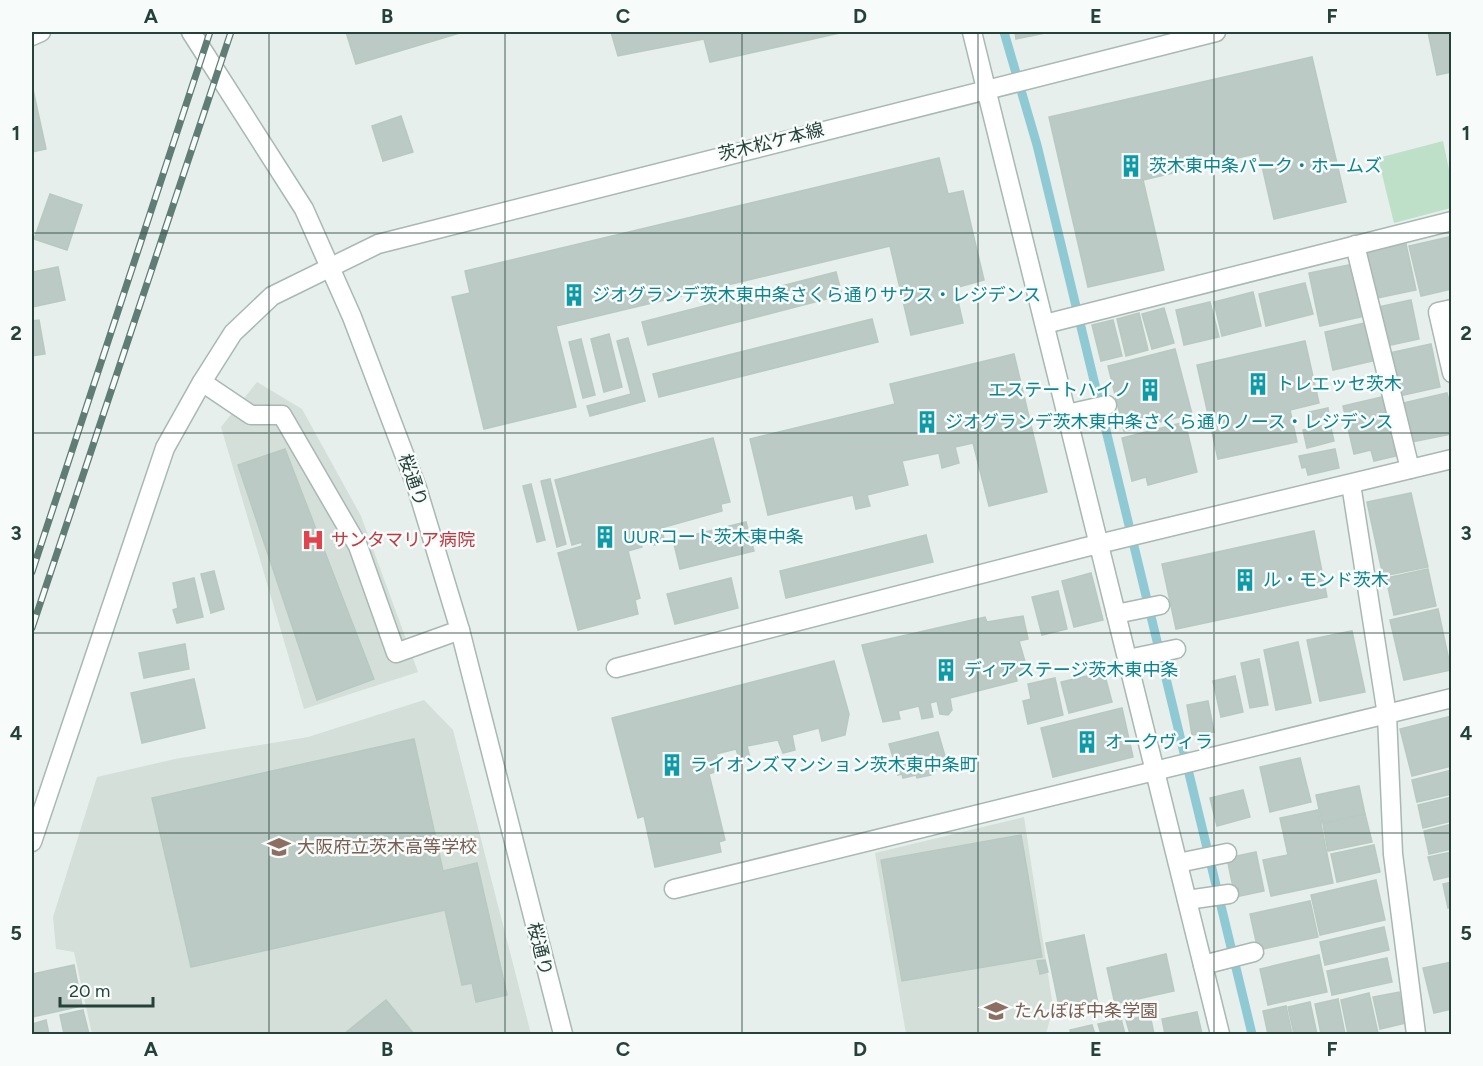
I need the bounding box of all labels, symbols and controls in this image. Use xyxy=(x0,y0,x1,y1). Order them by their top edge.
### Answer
text: A xyxy=(144,4,159,28)
text: B xyxy=(381,4,393,28)
text: C xyxy=(616,4,630,28)
text: D xyxy=(853,4,867,28)
text: E xyxy=(1090,4,1102,28)
text: F xyxy=(1326,4,1338,28)
street label: 茨木松ケ本線 xyxy=(716,118,826,166)
text: 1 xyxy=(12,121,20,145)
text: 1 xyxy=(1462,121,1470,145)
building icon: 茨木東中条パーク・ホームズ xyxy=(1118,153,1144,179)
place label: 茨木東中条パーク・ホームズ xyxy=(1149,155,1382,177)
building icon: ジオグランデ茨木東中条さくら通りサウス・レジデンス xyxy=(561,282,587,308)
place label: ジオグランデ茨木東中条さくら通りサウス・レジデンス xyxy=(592,284,1041,306)
text: 2 xyxy=(10,321,22,345)
text: 2 xyxy=(1460,321,1472,345)
building icon: トレエッセ茨木 xyxy=(1245,371,1271,397)
place label: トレエッセ茨木 xyxy=(1276,373,1402,395)
building icon: エステートハイノ xyxy=(1137,377,1163,403)
place label: エステートハイノ xyxy=(988,379,1132,401)
building icon: ジオグランデ茨木東中条さくら通りノース・レジデンス xyxy=(914,409,940,435)
place label: ジオグランデ茨木東中条さくら通りノース・レジデンス xyxy=(945,411,1393,433)
street label: 桜通り xyxy=(394,451,432,509)
text: 3 xyxy=(10,521,22,545)
text: 3 xyxy=(1460,521,1472,545)
building icon: UURコート茨木東中条 xyxy=(592,524,618,550)
place label: UURコート茨木東中条 xyxy=(623,526,804,548)
hospital icon: サンタマリア病院 xyxy=(300,527,326,553)
place label: サンタマリア病院 xyxy=(331,529,475,551)
building icon: ル・モンド茨木 xyxy=(1232,567,1258,593)
place label: ル・モンド茨木 xyxy=(1263,569,1389,591)
building icon: ディアステージ茨木東中条 xyxy=(933,657,959,683)
place label: ディアステージ茨木東中条 xyxy=(964,659,1178,681)
text: 4 xyxy=(10,721,23,745)
text: 4 xyxy=(1460,721,1473,745)
building icon: オークヴィラ xyxy=(1074,729,1100,755)
place label: オークヴィラ xyxy=(1105,731,1213,753)
building icon: ライオンズマンション茨木東中条町 xyxy=(659,752,685,778)
place label: ライオンズマンション茨木東中条町 xyxy=(690,754,978,776)
school or university icon: 大阪府立茨木高等学校 xyxy=(266,834,292,860)
place label: 大阪府立茨木高等学校 xyxy=(297,836,477,858)
street label: 桜通り xyxy=(523,920,557,978)
text: 5 xyxy=(10,921,22,945)
text: 5 xyxy=(1460,921,1472,945)
scale bar xyxy=(60,970,153,1008)
text: 20 m xyxy=(69,980,110,1002)
school or university icon: たんぽぽ中条学園 xyxy=(983,998,1009,1024)
place label: たんぽぽ中条学園 xyxy=(1014,1000,1158,1022)
text: A xyxy=(144,1037,159,1061)
text: B xyxy=(381,1037,393,1061)
text: C xyxy=(616,1037,630,1061)
text: D xyxy=(853,1037,867,1061)
text: E xyxy=(1090,1037,1102,1061)
text: F xyxy=(1326,1037,1338,1061)

